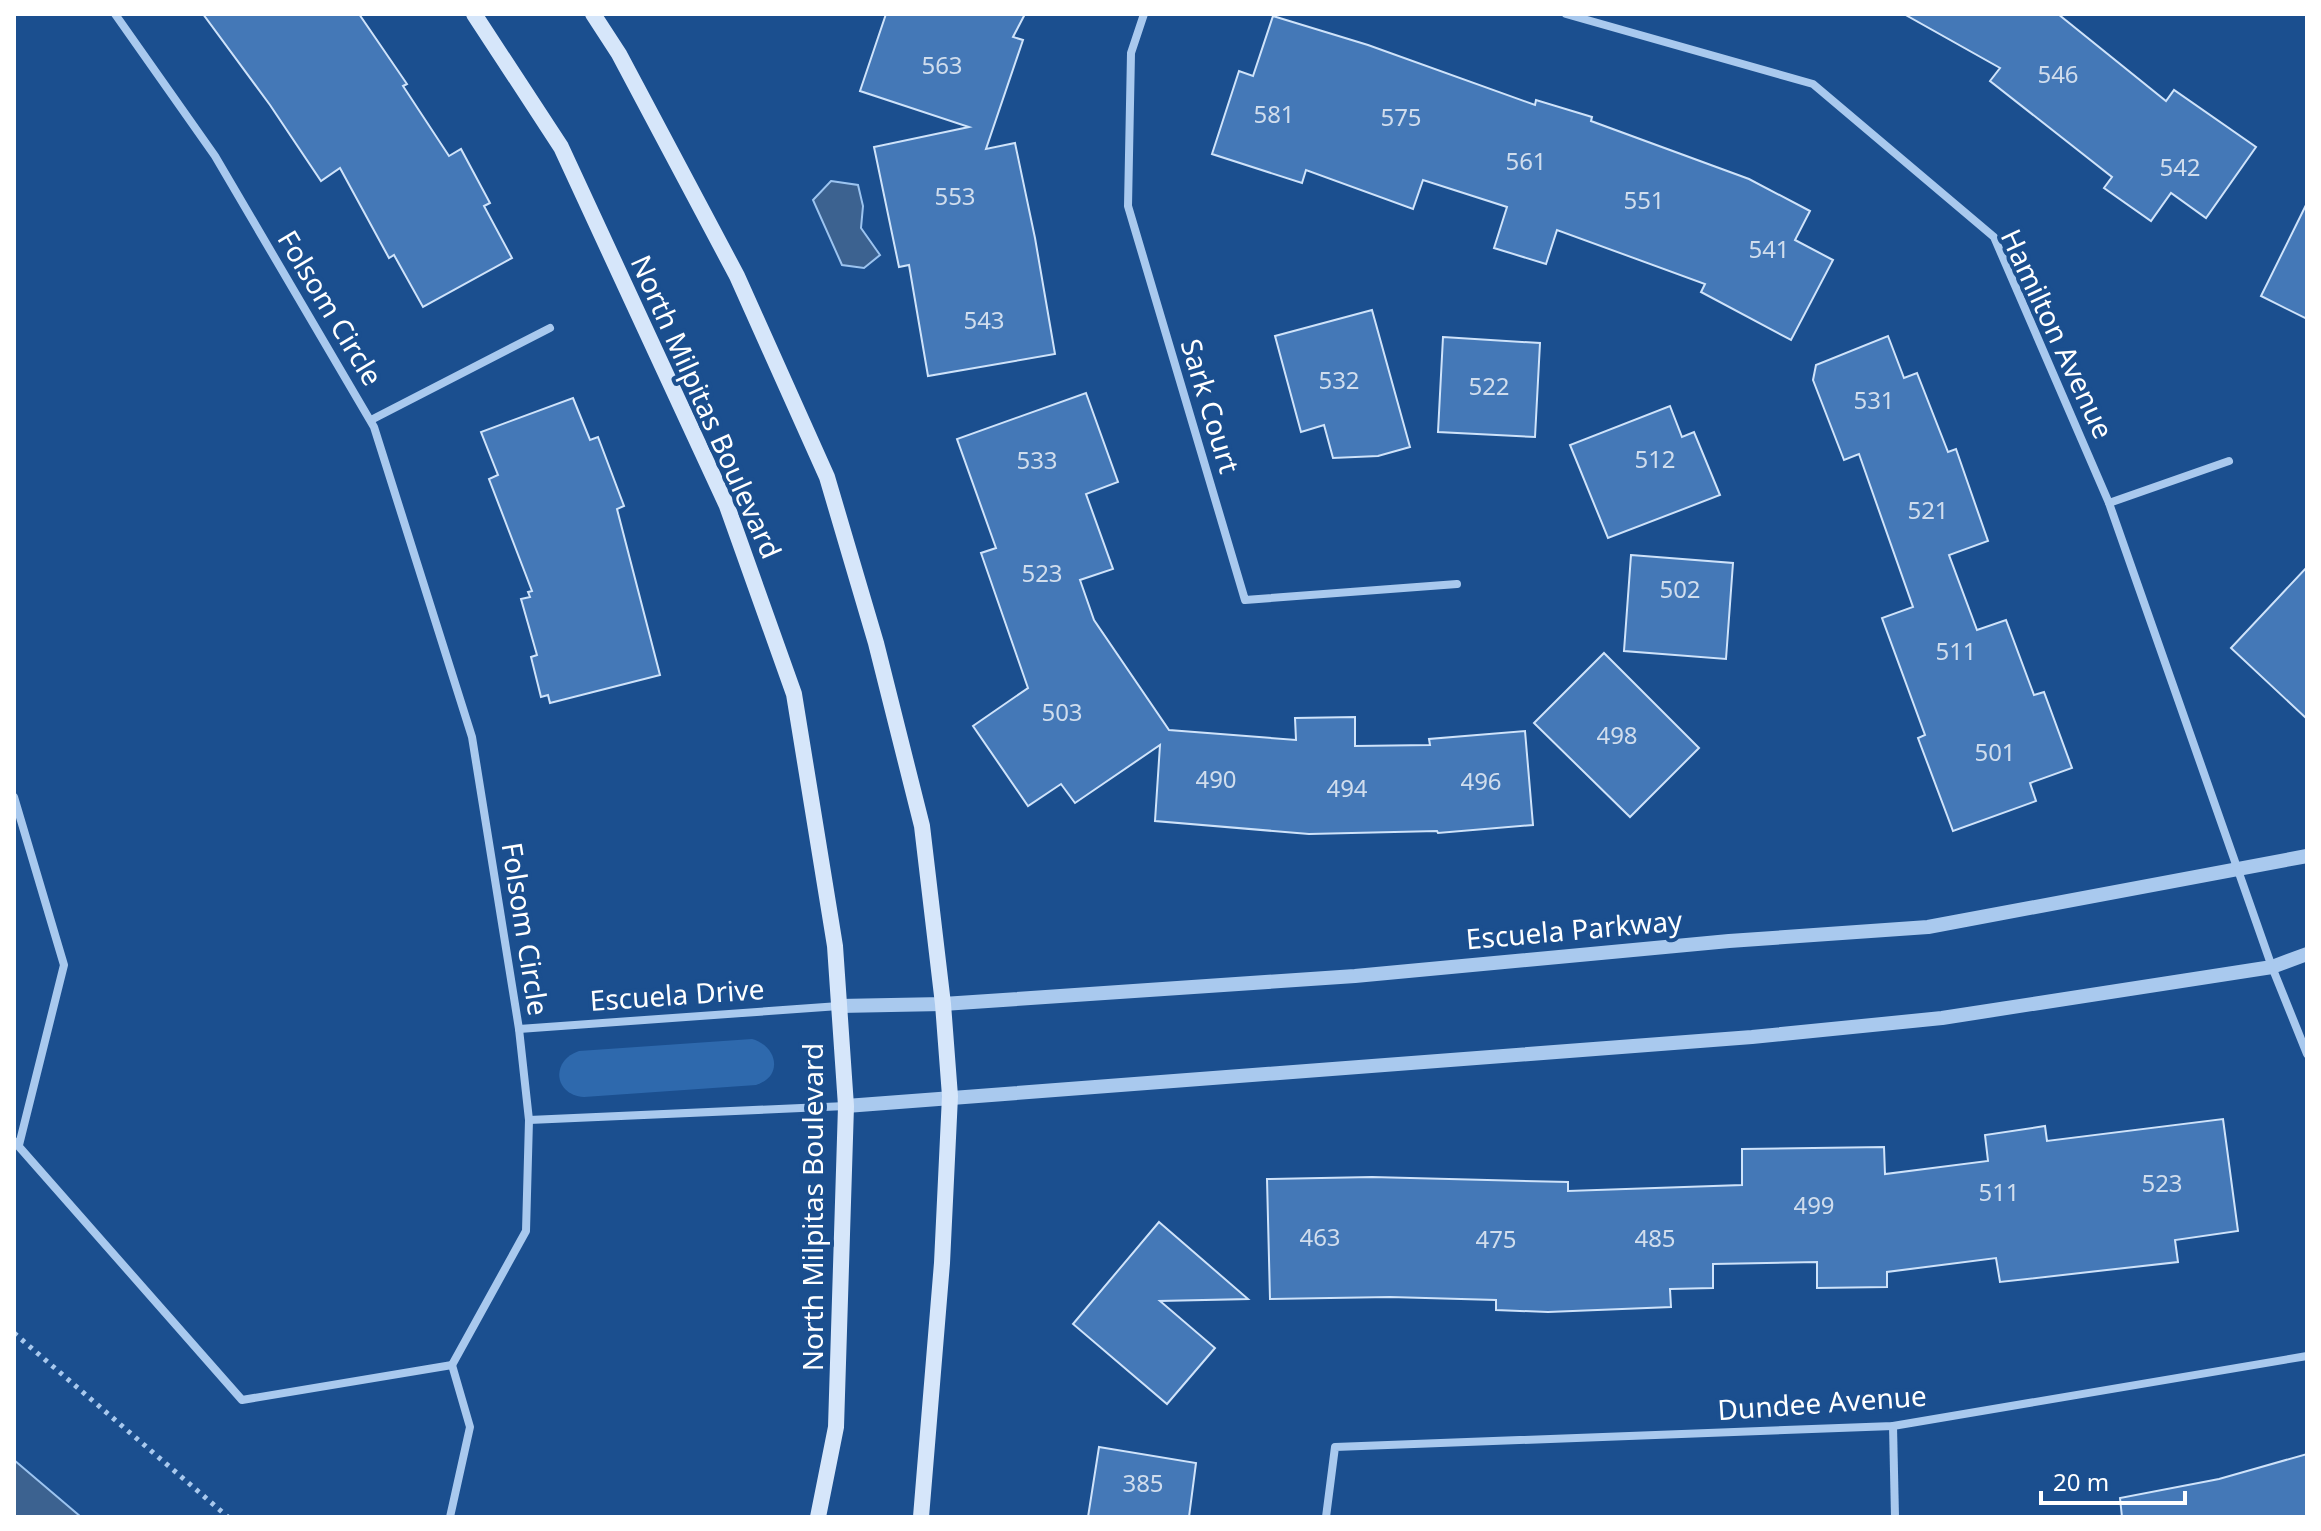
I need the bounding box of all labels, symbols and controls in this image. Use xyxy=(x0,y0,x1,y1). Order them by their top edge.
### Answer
house number: 563 xyxy=(921,48,963,81)
house number: 546 xyxy=(2037,57,2079,90)
house number: 581 xyxy=(1253,97,1295,130)
house number: 575 xyxy=(1380,100,1422,133)
house number: 561 xyxy=(1505,144,1547,177)
house number: 542 xyxy=(2159,150,2201,183)
house number: 553 xyxy=(934,179,976,212)
house number: 551 xyxy=(1623,183,1665,216)
street label: Folsom Circle xyxy=(270,223,392,392)
street label: Hamilton Avenue xyxy=(1993,223,2123,444)
house number: 541 xyxy=(1748,232,1790,265)
street label: North Milpitas Boulevard xyxy=(623,249,791,564)
house number: 543 xyxy=(963,303,1005,336)
street label: Sark Court xyxy=(1173,334,1249,477)
house number: 532 xyxy=(1318,363,1360,396)
house number: 522 xyxy=(1468,369,1510,402)
house number: 531 xyxy=(1853,383,1895,416)
house number: 512 xyxy=(1634,442,1676,475)
house number: 533 xyxy=(1016,443,1058,476)
house number: 521 xyxy=(1907,493,1949,526)
house number: 523 xyxy=(1021,556,1063,589)
house number: 502 xyxy=(1659,572,1701,605)
house number: 511 xyxy=(1935,634,1977,667)
house number: 503 xyxy=(1041,695,1083,728)
house number: 498 xyxy=(1596,718,1638,751)
house number: 501 xyxy=(1974,735,2016,768)
house number: 490 xyxy=(1195,762,1237,795)
house number: 496 xyxy=(1460,764,1502,797)
house number: 494 xyxy=(1326,771,1368,804)
street label: Folsom Circle xyxy=(494,840,558,1018)
street label: Escuela Parkway xyxy=(1464,901,1684,957)
street label: Escuela Drive xyxy=(588,969,766,1019)
street label: North Milpitas Boulevard xyxy=(793,1043,831,1371)
house number: 523 xyxy=(2141,1166,2183,1199)
house number: 511 xyxy=(1978,1175,2020,1208)
house number: 499 xyxy=(1793,1188,1835,1221)
house number: 463 xyxy=(1299,1220,1341,1253)
house number: 485 xyxy=(1634,1221,1676,1254)
house number: 475 xyxy=(1475,1222,1517,1255)
street label: Dundee Avenue xyxy=(1716,1376,1928,1428)
scale bar xyxy=(2041,1455,2185,1505)
text: 20 m xyxy=(2053,1465,2109,1498)
house number: 385 xyxy=(1122,1466,1164,1499)

